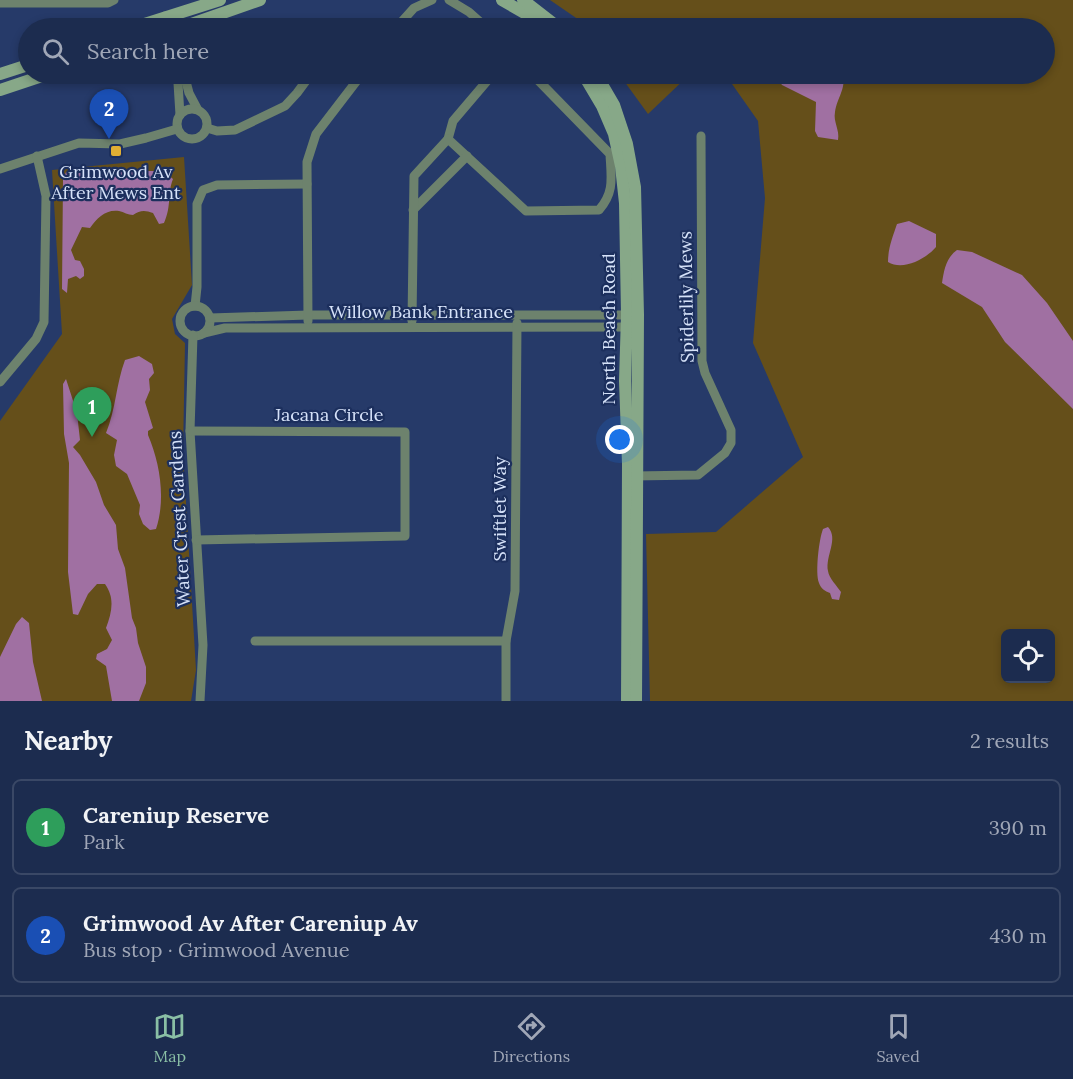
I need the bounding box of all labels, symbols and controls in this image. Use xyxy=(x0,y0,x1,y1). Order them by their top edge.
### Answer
search box xyxy=(18,18,1055,84)
icon: search xyxy=(39,35,72,68)
text: Search here xyxy=(87,37,209,65)
pin: 2 xyxy=(90,90,128,139)
marker: Grimwood Av After Mews Ent xyxy=(109,144,123,158)
place label: Grimwood Av After Mews Ent xyxy=(50,160,181,204)
street label: Spiderlily Mews xyxy=(673,231,699,363)
street label: North Beach Road xyxy=(597,253,620,405)
street label: Willow Bank Entrance xyxy=(329,300,513,323)
pin: 1 xyxy=(72,388,112,437)
street label: Jacana Circle xyxy=(273,403,384,426)
your location xyxy=(605,425,634,454)
street label: Water Crest Gardens xyxy=(163,430,195,608)
street label: Swiftlet Way xyxy=(488,456,511,561)
map controls xyxy=(1001,629,1055,683)
button: locate xyxy=(1001,629,1055,683)
text: Nearby xyxy=(24,724,112,757)
text: 2 results xyxy=(970,728,1049,753)
text: Careniup Reserve xyxy=(83,801,269,829)
text: 1 xyxy=(41,815,50,840)
text: 390 m xyxy=(989,815,1047,840)
text: Park xyxy=(83,829,125,854)
text: Grimwood Av After Careniup Av xyxy=(83,909,418,937)
text: 2 xyxy=(40,923,51,948)
text: 430 m xyxy=(989,923,1047,948)
text: Bus stop · Grimwood Avenue xyxy=(83,937,349,962)
tab: Map xyxy=(153,1010,186,1066)
tab: Directions xyxy=(493,1010,570,1066)
tab: Saved xyxy=(876,1010,920,1066)

